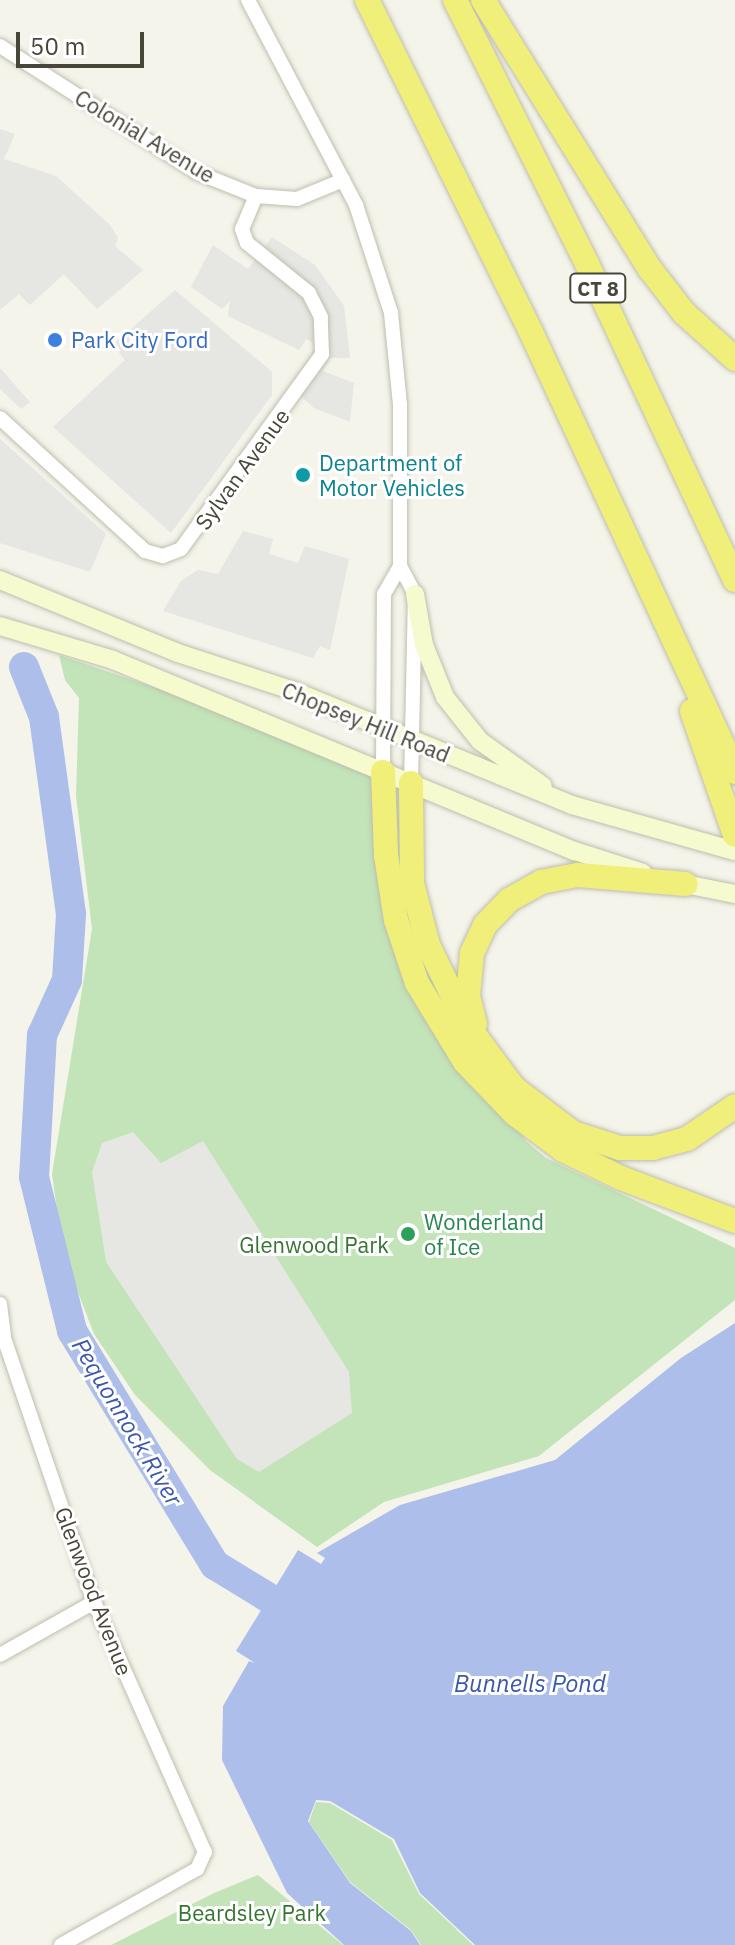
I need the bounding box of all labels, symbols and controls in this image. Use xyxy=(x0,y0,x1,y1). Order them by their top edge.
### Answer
scale bar xyxy=(20,16,148,66)
text: 50 m xyxy=(30,30,85,62)
street label: Colonial Avenue xyxy=(70,84,220,188)
road number: CT 8 xyxy=(568,272,628,304)
place label: Park City Ford xyxy=(71,327,209,353)
marker: Park City Ford xyxy=(46,331,64,349)
street label: Sylvan Avenue xyxy=(189,403,295,535)
place label: Department of Motor Vehicles xyxy=(319,449,465,500)
marker: Department of Motor Vehicles xyxy=(294,466,312,484)
street label: Chopsey Hill Road xyxy=(278,676,454,768)
place label: Wonderland of Ice xyxy=(424,1208,544,1260)
marker: Wonderland of Ice xyxy=(399,1225,417,1243)
park label: Glenwood Park xyxy=(239,1232,389,1258)
water label: Pequonnock River xyxy=(66,1333,188,1511)
street label: Glenwood Avenue xyxy=(50,1503,138,1679)
water label: Bunnells Pond xyxy=(454,1670,606,1698)
park label: Beardsley Park xyxy=(178,1900,326,1926)

